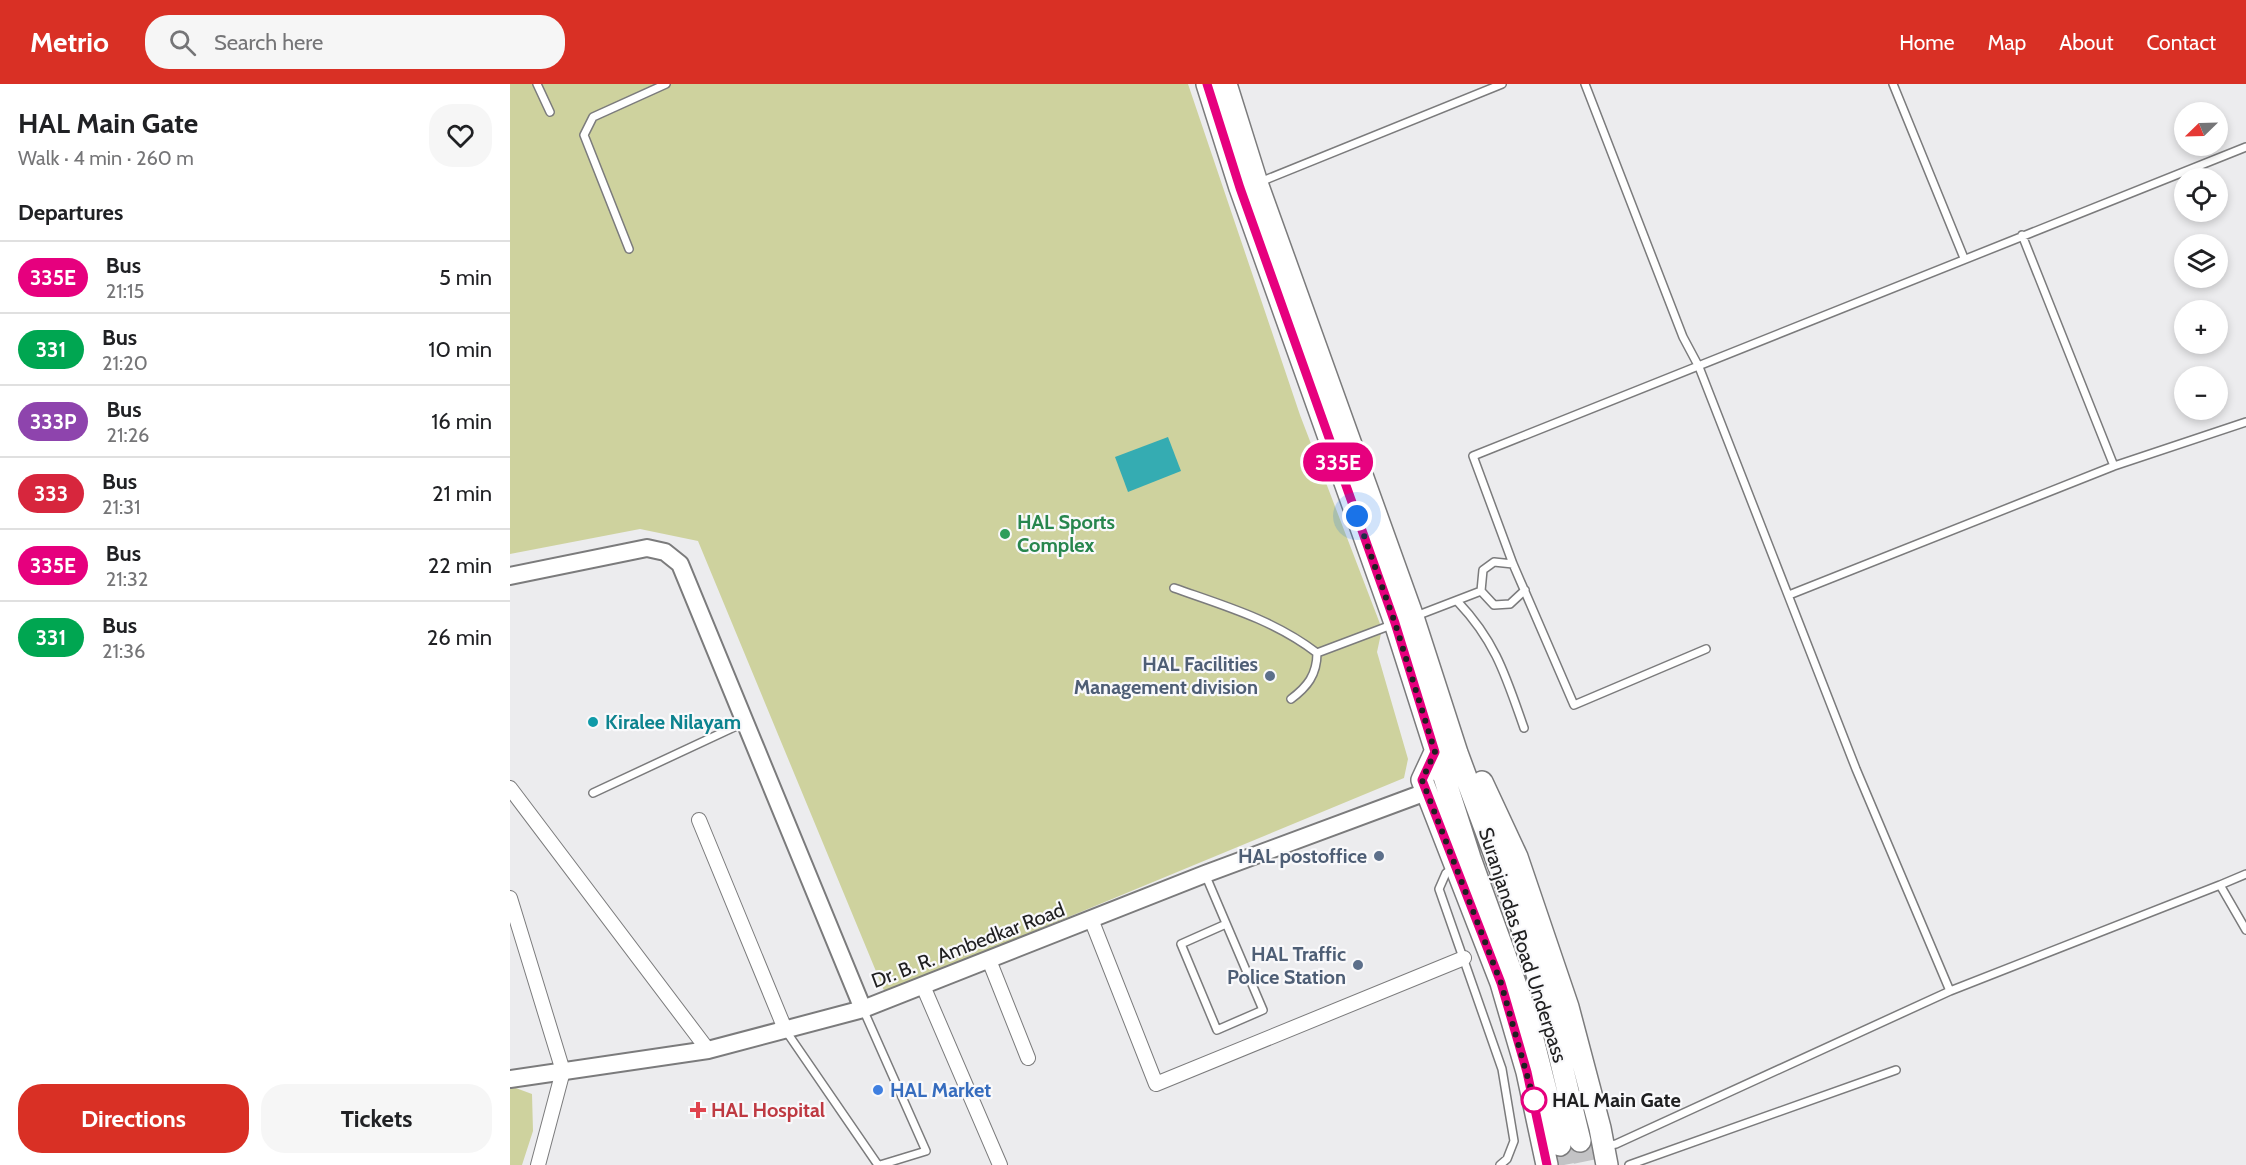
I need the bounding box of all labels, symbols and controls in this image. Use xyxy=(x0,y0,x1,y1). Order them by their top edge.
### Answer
search box xyxy=(145,15,565,69)
text: Metrio xyxy=(30,25,109,59)
icon: search xyxy=(166,26,199,59)
text: Search here xyxy=(214,29,323,56)
text: Home xyxy=(1899,30,1955,55)
text: Map xyxy=(1988,30,2026,55)
text: About xyxy=(2059,30,2113,55)
text: Contact xyxy=(2146,30,2216,55)
north arrow xyxy=(2174,102,2228,156)
map controls xyxy=(2174,102,2228,420)
button: heart xyxy=(429,104,492,167)
text: HAL Main Gate xyxy=(18,106,198,140)
text: Walk · 4 min · 260 m xyxy=(18,146,194,170)
button: locate xyxy=(2174,168,2228,222)
text: Departures xyxy=(18,199,123,226)
button: layers xyxy=(2174,234,2228,288)
text: Bus xyxy=(106,252,141,279)
text: 5 min xyxy=(439,264,492,291)
text: 335E xyxy=(30,265,76,290)
text: 21:15 xyxy=(106,279,144,303)
button: + xyxy=(2174,300,2228,354)
text: Bus xyxy=(102,324,137,351)
text: 10 min xyxy=(428,336,492,363)
text: 331 xyxy=(36,337,66,362)
text: 21:20 xyxy=(102,351,148,375)
button: − xyxy=(2174,366,2228,420)
text: Bus xyxy=(106,396,142,423)
text: 16 min xyxy=(431,408,492,435)
text: 333P xyxy=(30,409,76,434)
text: 21:26 xyxy=(106,423,149,447)
line badge: 335E xyxy=(1296,442,1380,482)
text: 335E xyxy=(1315,450,1361,475)
text: Bus xyxy=(102,468,137,495)
text: 21 min xyxy=(432,480,492,507)
text: 333 xyxy=(34,481,68,506)
text: 21:31 xyxy=(102,495,141,519)
your location xyxy=(1342,501,1372,531)
place label: HAL Sports Complex xyxy=(1017,510,1115,557)
marker: HAL Sports Complex xyxy=(998,527,1012,541)
text: Bus xyxy=(106,540,141,567)
text: 22 min xyxy=(428,552,492,579)
text: 335E xyxy=(30,553,76,578)
text: 21:32 xyxy=(106,567,148,591)
text: Bus xyxy=(102,612,137,639)
text: 26 min xyxy=(427,624,492,651)
text: 331 xyxy=(36,625,66,650)
text: 21:36 xyxy=(102,639,145,663)
place label: HAL Facilities Management division xyxy=(1074,652,1258,699)
marker: HAL Facilities Management division xyxy=(1263,669,1277,683)
place label: Kiralee Nilayam xyxy=(605,710,741,734)
marker: Kiralee Nilayam xyxy=(586,715,600,729)
street label: Suranjandas Road Underpass xyxy=(1474,824,1572,1066)
place label: HAL postoffice xyxy=(1238,844,1367,868)
marker: HAL postoffice xyxy=(1372,849,1386,863)
street label: Dr. B. R. Ambedkar Road xyxy=(868,897,1068,993)
place label: HAL Traffic Police Station xyxy=(1227,942,1346,989)
marker: HAL Traffic Police Station xyxy=(1351,958,1365,972)
place label: HAL Market xyxy=(890,1078,991,1102)
marker: HAL Market xyxy=(871,1083,885,1097)
button: Directions xyxy=(18,1084,249,1153)
button: Tickets xyxy=(261,1084,492,1153)
marker: HAL Main Gate xyxy=(1521,1087,1547,1113)
place label: HAL Main Gate xyxy=(1552,1088,1681,1112)
place label: HAL Hospital xyxy=(711,1098,825,1122)
marker: HAL Hospital xyxy=(689,1101,707,1119)

